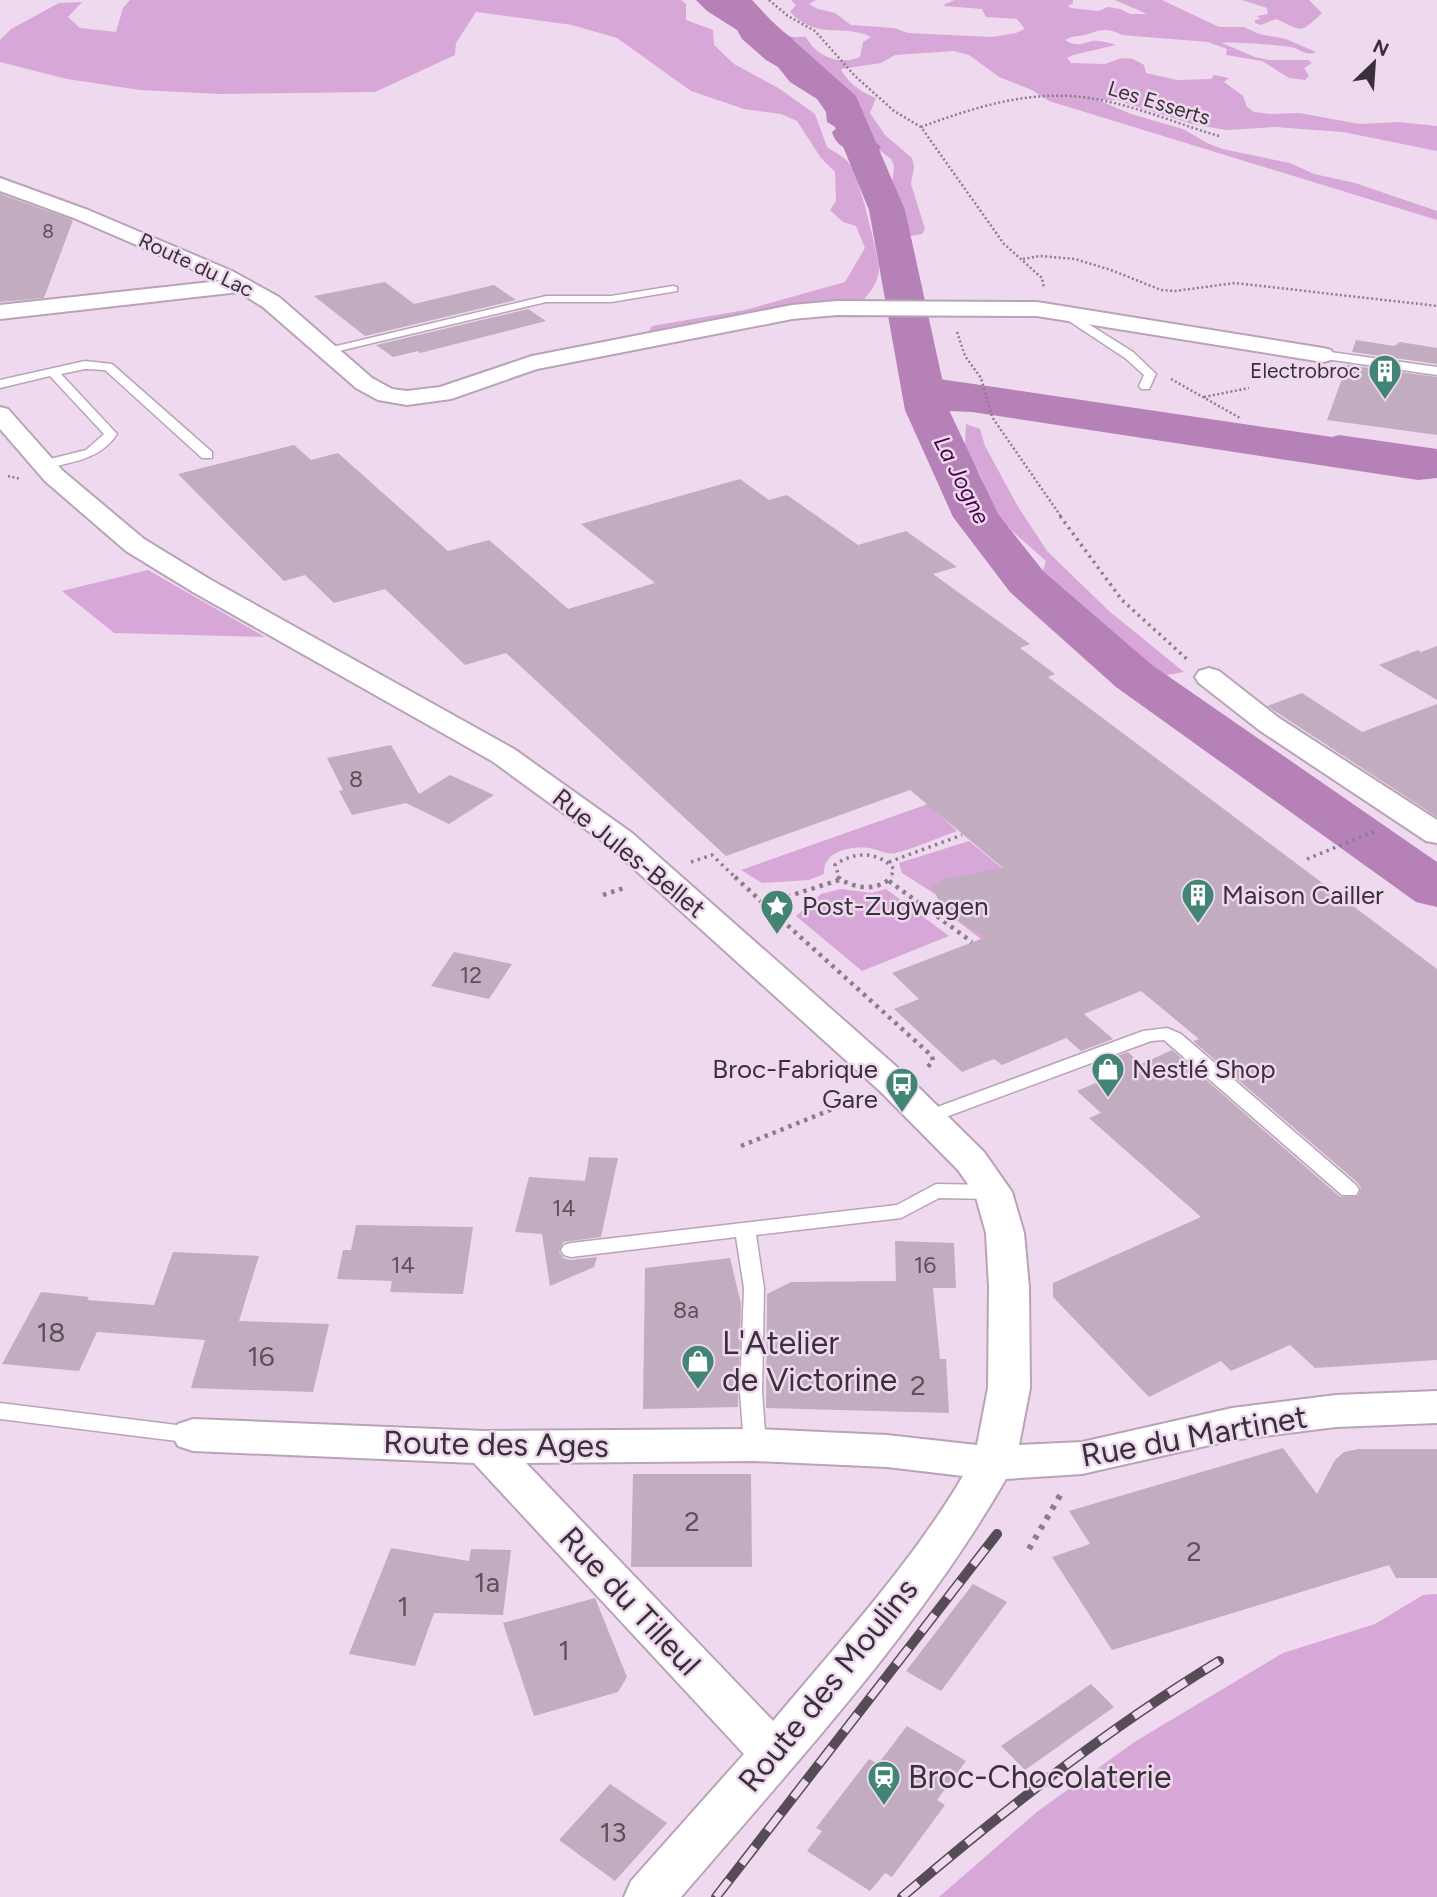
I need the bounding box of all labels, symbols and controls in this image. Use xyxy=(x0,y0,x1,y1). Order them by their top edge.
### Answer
north arrow xyxy=(1339,28,1409,98)
text: N xyxy=(1369,35,1392,62)
street label: Les Esserts xyxy=(1105,75,1213,130)
house number: 8 xyxy=(42,220,54,243)
street label: Route du Lac xyxy=(135,227,258,302)
building icon: Electrobroc xyxy=(1366,352,1404,401)
place label: Electrobroc xyxy=(1250,358,1360,383)
water label: La Jogne xyxy=(928,431,996,529)
house number: 8 xyxy=(349,765,363,793)
street label: Rue Jules-Bellet xyxy=(546,781,712,925)
building icon: Maison Cailler xyxy=(1179,876,1217,925)
place label: Maison Cailler xyxy=(1222,879,1384,911)
place icon: Post-Zugwagen xyxy=(758,887,796,936)
place label: Post-Zugwagen xyxy=(802,890,988,922)
house number: 12 xyxy=(460,961,482,989)
shop icon: Nestlé Shop xyxy=(1089,1050,1127,1099)
place label: Broc-Fabrique Gare xyxy=(712,1053,878,1115)
place label: Nestlé Shop xyxy=(1132,1053,1276,1085)
bus stop icon: Broc-Fabrique Gare xyxy=(883,1065,921,1114)
house number: 14 xyxy=(552,1194,576,1222)
house number: 14 xyxy=(391,1251,415,1279)
house number: 16 xyxy=(914,1251,936,1279)
house number: 8a xyxy=(673,1296,699,1324)
house number: 18 xyxy=(37,1315,65,1349)
place label: L'Atelier de Victorine xyxy=(722,1324,897,1399)
house number: 16 xyxy=(247,1339,275,1373)
shop icon: L'Atelier de Victorine xyxy=(679,1342,717,1391)
house number: 2 xyxy=(910,1368,926,1402)
street label: Rue du Martinet xyxy=(1078,1397,1310,1475)
street label: Route des Ages xyxy=(383,1423,609,1465)
house number: 2 xyxy=(684,1504,700,1538)
street label: Rue du Tilleul xyxy=(552,1519,708,1683)
house number: 2 xyxy=(1186,1534,1202,1568)
house number: 1a xyxy=(474,1565,500,1599)
street label: Route des Moulins xyxy=(730,1571,926,1799)
house number: 1 xyxy=(397,1589,409,1623)
house number: 1 xyxy=(558,1633,570,1667)
station icon: Broc-Chocolaterie xyxy=(865,1758,903,1807)
place label: Broc-Chocolaterie xyxy=(908,1758,1172,1796)
house number: 13 xyxy=(600,1815,626,1849)

